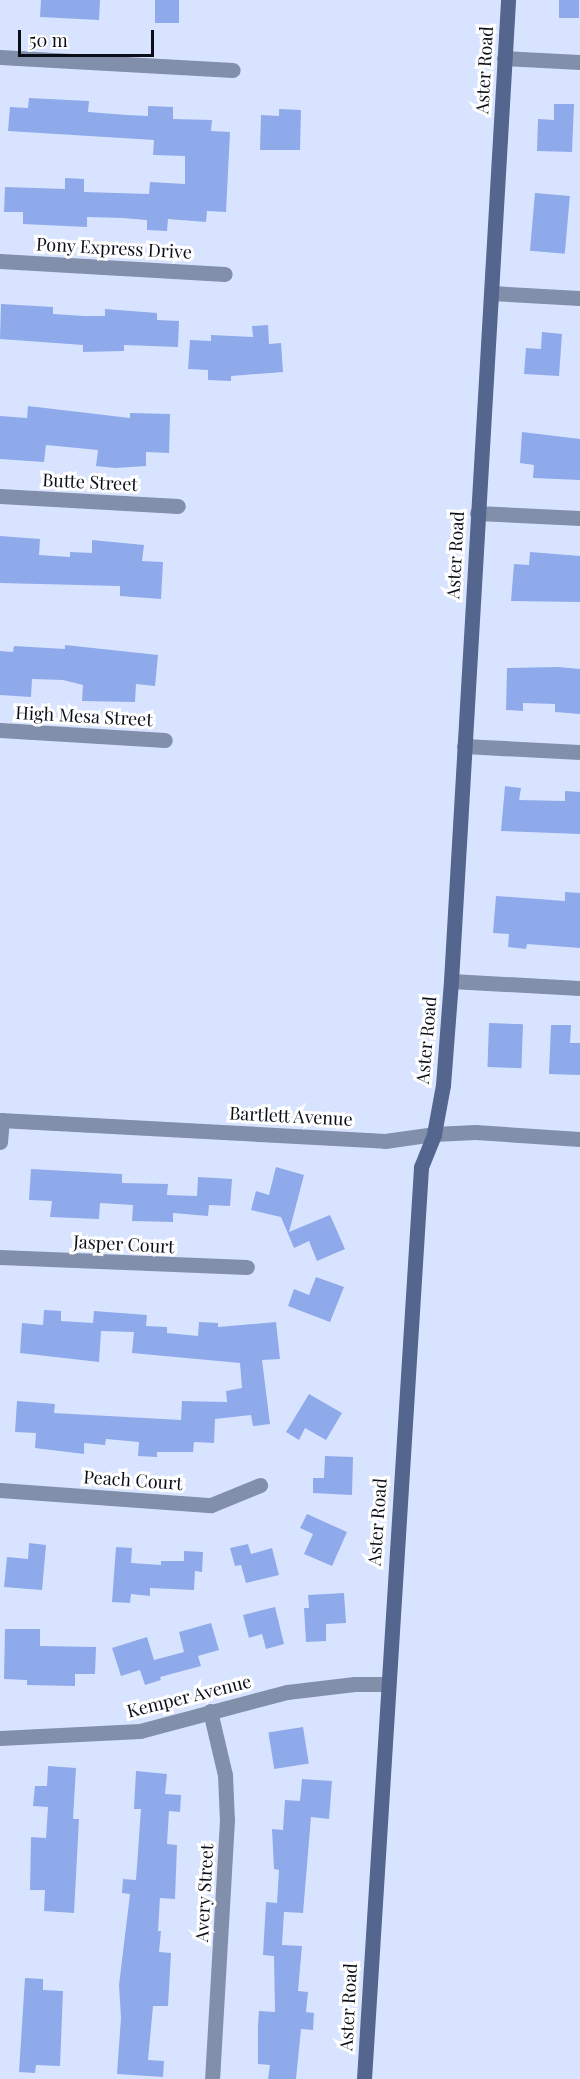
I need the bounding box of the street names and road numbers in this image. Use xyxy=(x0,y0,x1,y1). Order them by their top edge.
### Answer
street label: Aster Road xyxy=(471,25,497,115)
street label: Pony Express Drive xyxy=(35,233,193,263)
street label: Butte Street xyxy=(42,469,138,495)
street label: Aster Road xyxy=(442,510,468,600)
street label: High Mesa Street xyxy=(15,702,153,730)
street label: Aster Road xyxy=(411,995,441,1085)
street label: Bartlett Avenue xyxy=(228,1102,354,1130)
street label: Jasper Court xyxy=(73,1231,175,1257)
street label: Peach Court xyxy=(83,1466,183,1494)
street label: Aster Road xyxy=(363,1477,391,1567)
street label: Kemper Avenue xyxy=(124,1670,254,1722)
street label: Avery Street xyxy=(191,1843,217,1943)
street label: Aster Road xyxy=(335,1962,361,2052)

